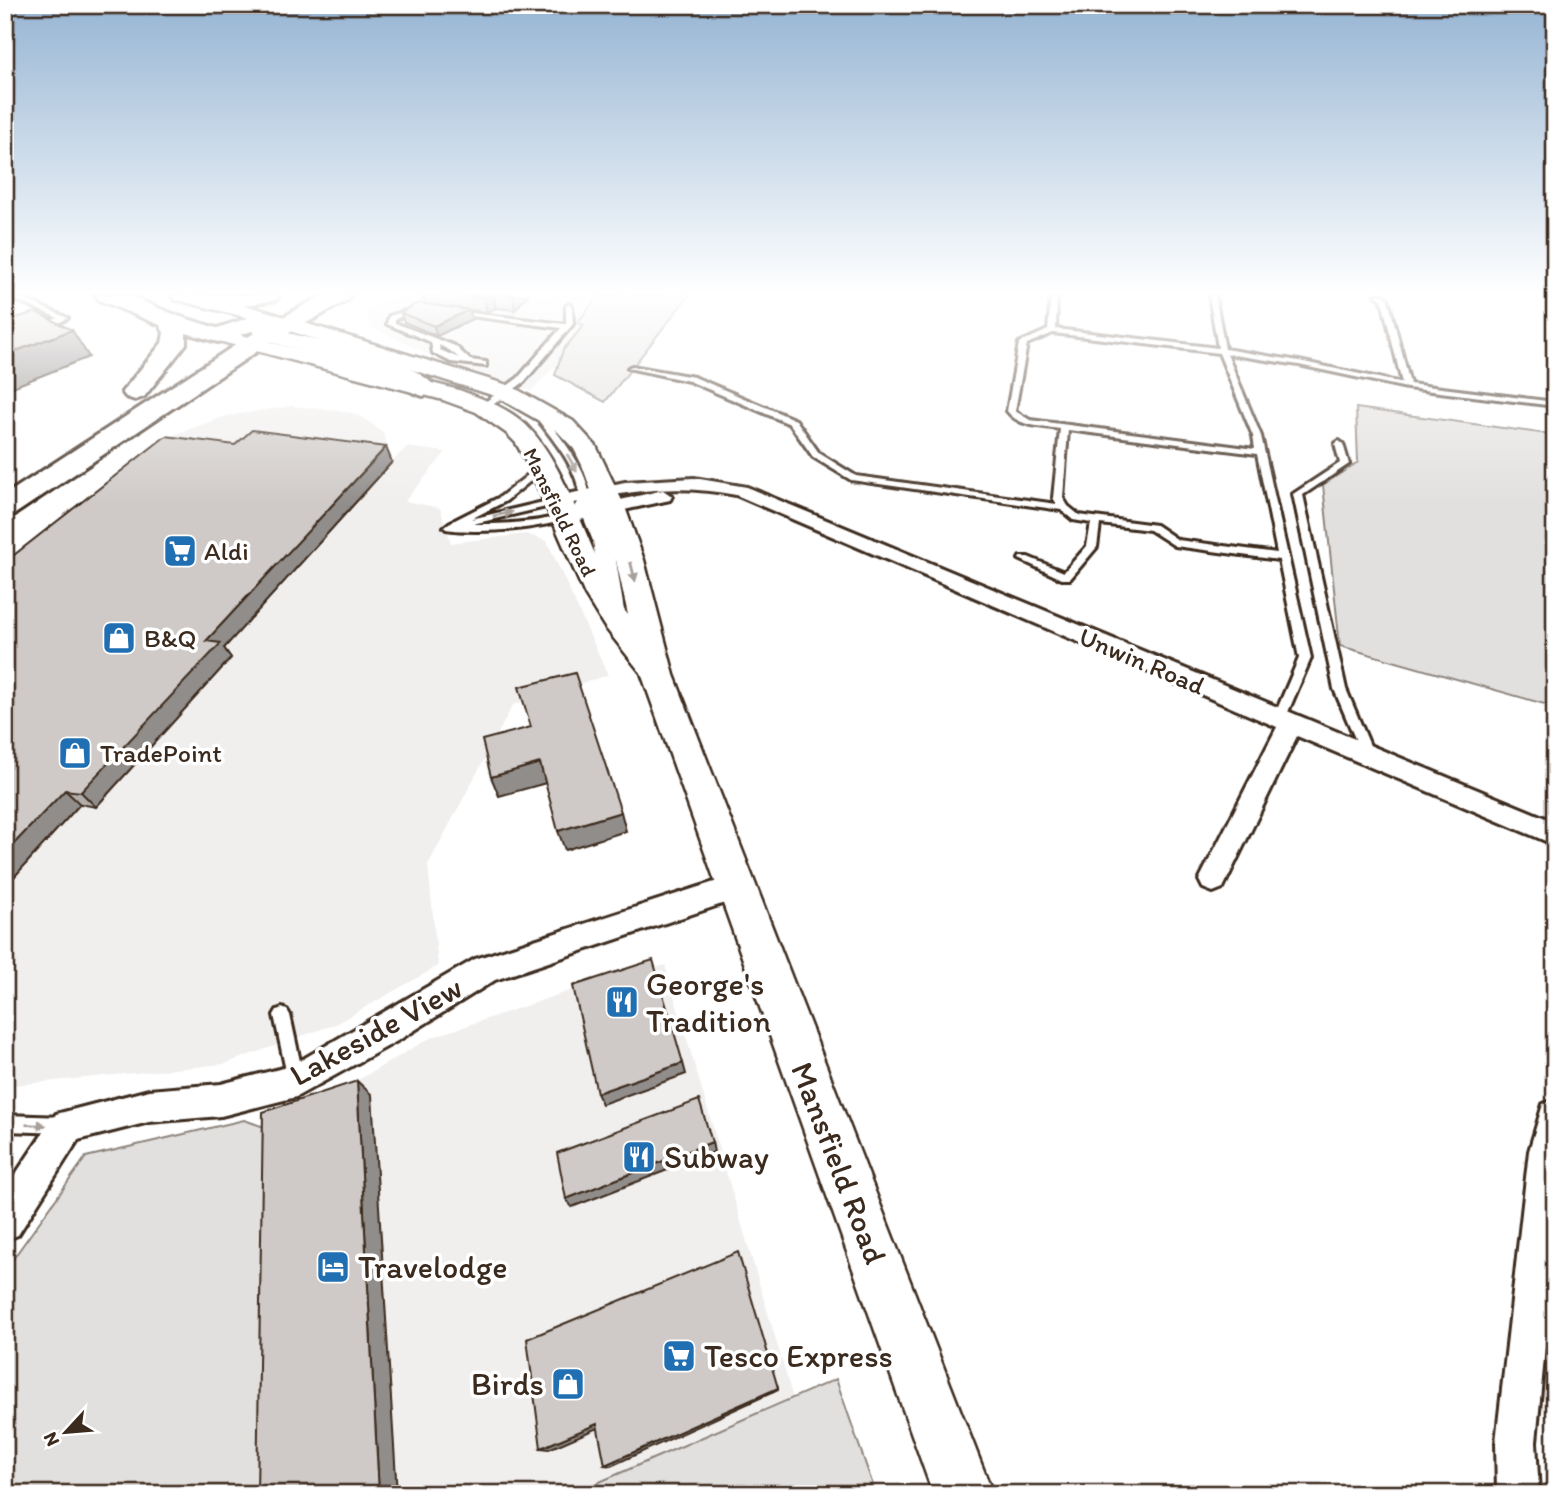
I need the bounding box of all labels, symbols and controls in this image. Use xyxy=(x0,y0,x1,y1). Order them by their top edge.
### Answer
street label: Mansfield Road xyxy=(518,444,602,580)
one-way arrow xyxy=(566,453,578,473)
one-way arrow xyxy=(492,508,514,519)
supermarket icon: Aldi xyxy=(161,532,199,570)
place label: Aldi xyxy=(204,535,249,567)
one-way arrow xyxy=(628,561,639,583)
shop icon: B&Q xyxy=(100,619,138,657)
street label: Unwin Road xyxy=(1074,620,1210,702)
place label: B&Q xyxy=(144,622,196,654)
shop icon: TradePoint xyxy=(56,734,94,772)
place label: TradePoint xyxy=(100,737,222,769)
place label: George's Tradition xyxy=(646,965,771,1040)
street label: Lakeside View xyxy=(283,968,469,1094)
restaurant icon: George's Tradition xyxy=(603,983,641,1021)
street label: Mansfield Road xyxy=(783,1057,895,1269)
one-way arrow xyxy=(26,1119,48,1130)
restaurant icon: Subway xyxy=(620,1138,658,1176)
place label: Subway xyxy=(664,1138,769,1176)
hotel icon: Travelodge xyxy=(314,1248,352,1286)
place label: Travelodge xyxy=(358,1248,508,1286)
supermarket icon: Tesco Express xyxy=(660,1337,698,1375)
place label: Tesco Express xyxy=(704,1337,893,1375)
place label: Birds xyxy=(471,1365,544,1403)
shop icon: Birds xyxy=(549,1365,587,1403)
north arrow xyxy=(32,1398,102,1468)
text: N xyxy=(38,1428,64,1450)

